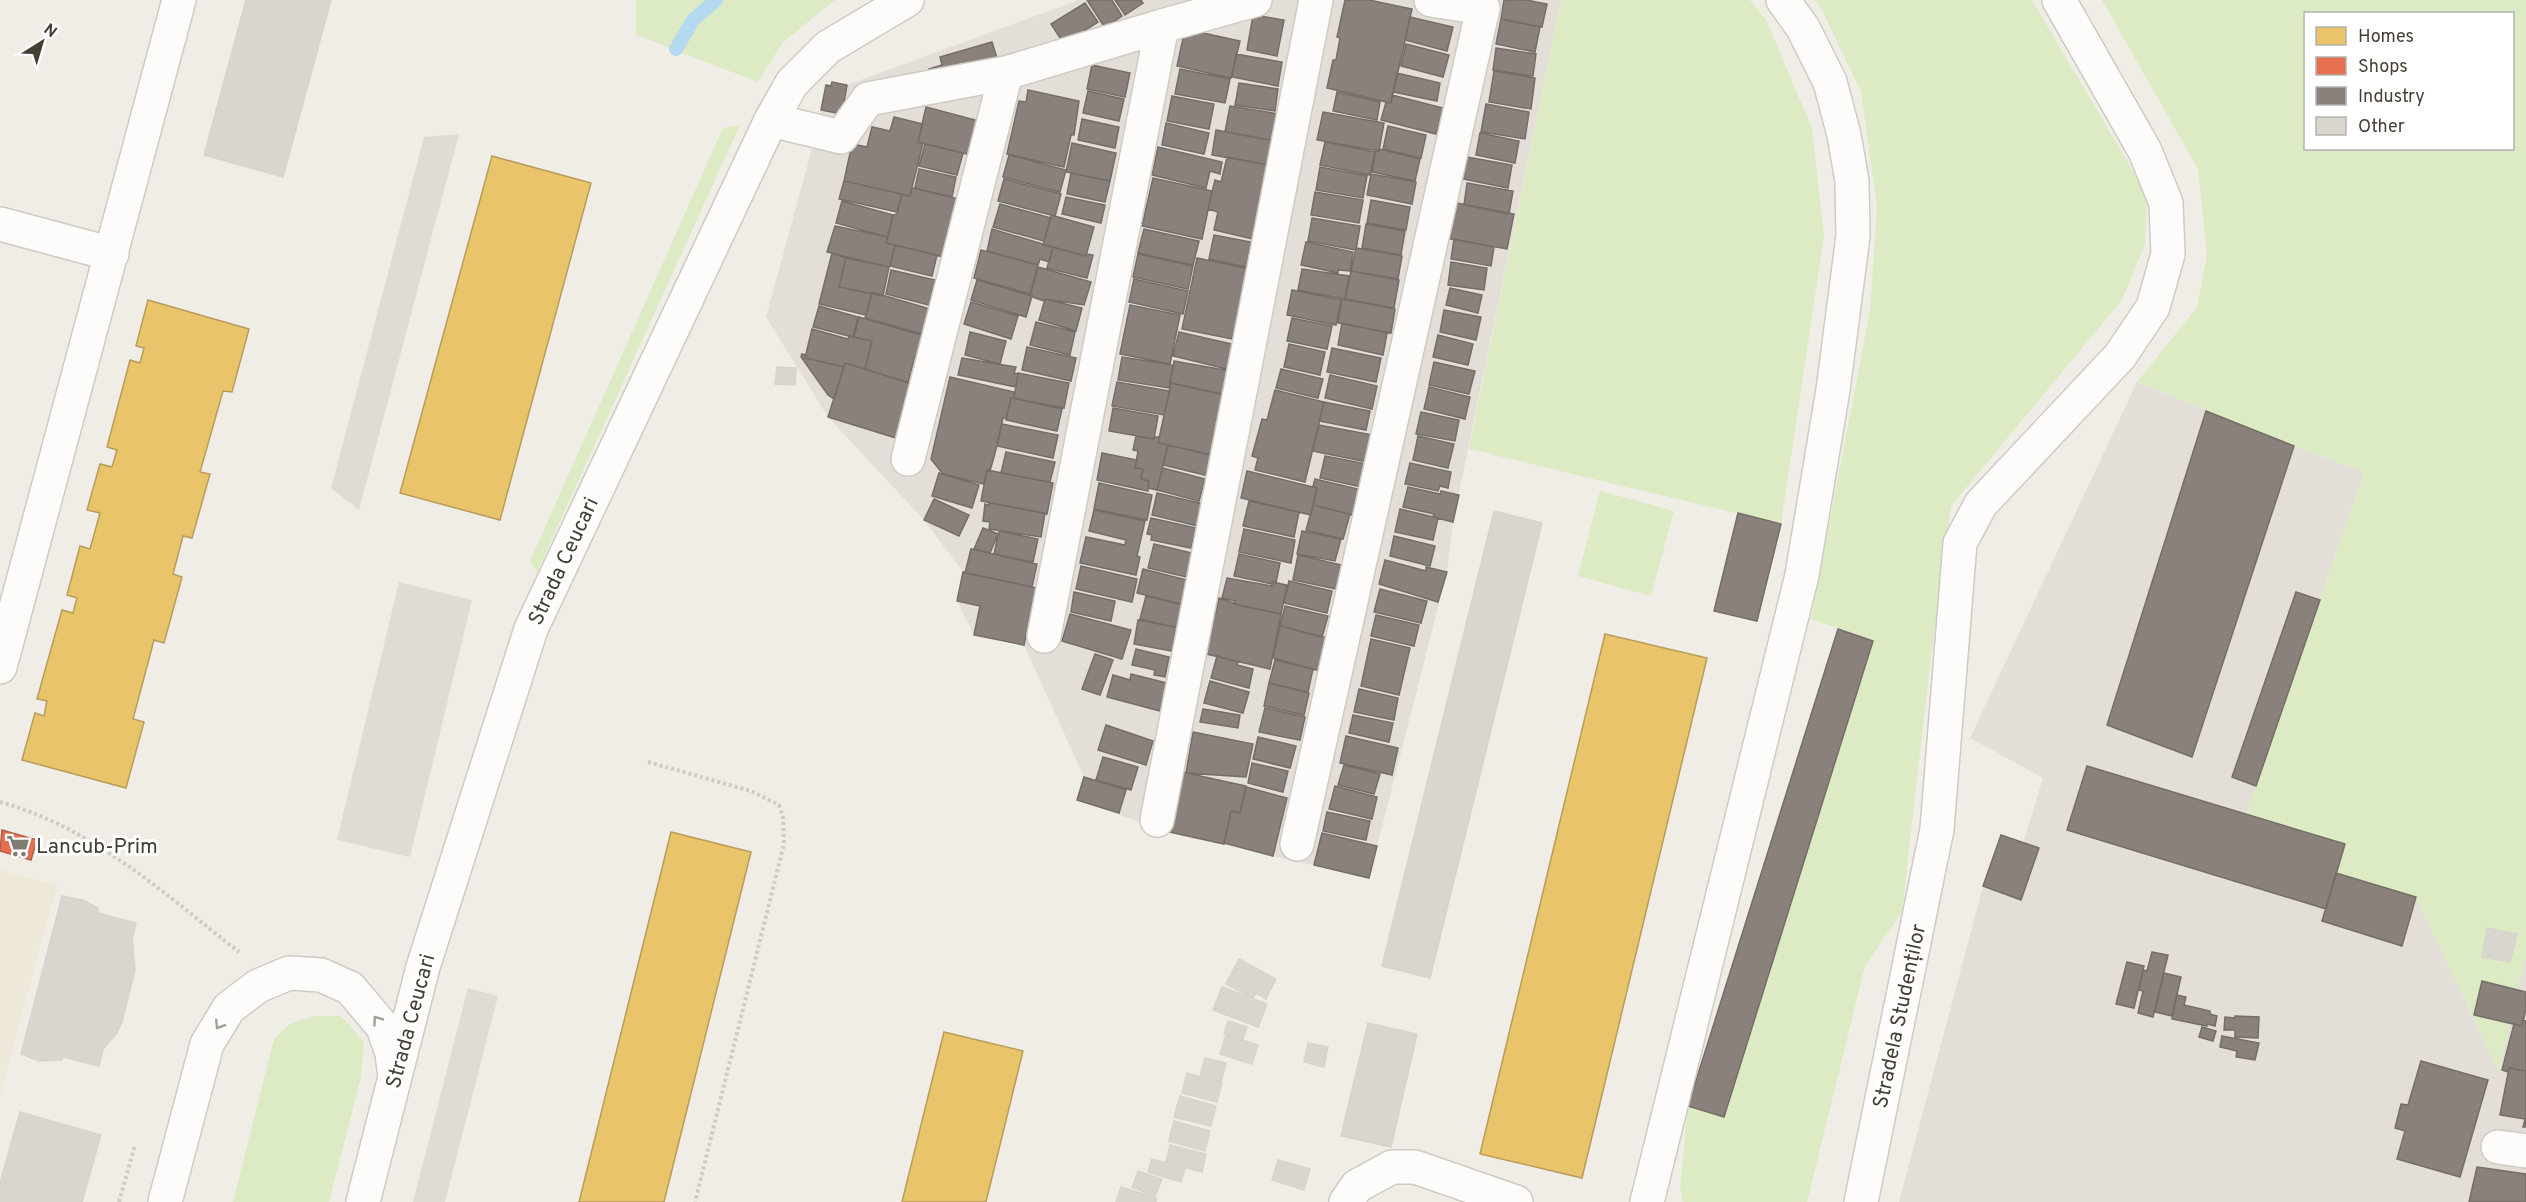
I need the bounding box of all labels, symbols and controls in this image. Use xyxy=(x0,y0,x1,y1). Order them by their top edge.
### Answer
north arrow xyxy=(12,12,72,72)
legend xyxy=(2304,12,2514,150)
text: N xyxy=(39,20,60,43)
text: Homes xyxy=(2358,26,2414,49)
text: Shops xyxy=(2358,56,2408,79)
text: Industry xyxy=(2358,86,2425,109)
text: Other xyxy=(2358,116,2405,139)
street label: Strada Ceucari xyxy=(523,493,606,630)
supermarket icon: Lancub-Prim xyxy=(5,833,31,859)
place label: Lancub-Prim xyxy=(36,834,158,861)
street label: Stradela Studenților xyxy=(1868,922,1933,1111)
street label: Strada Ceucari xyxy=(381,951,442,1092)
one-way arrow xyxy=(373,1015,384,1026)
one-way arrow xyxy=(215,1018,226,1029)

